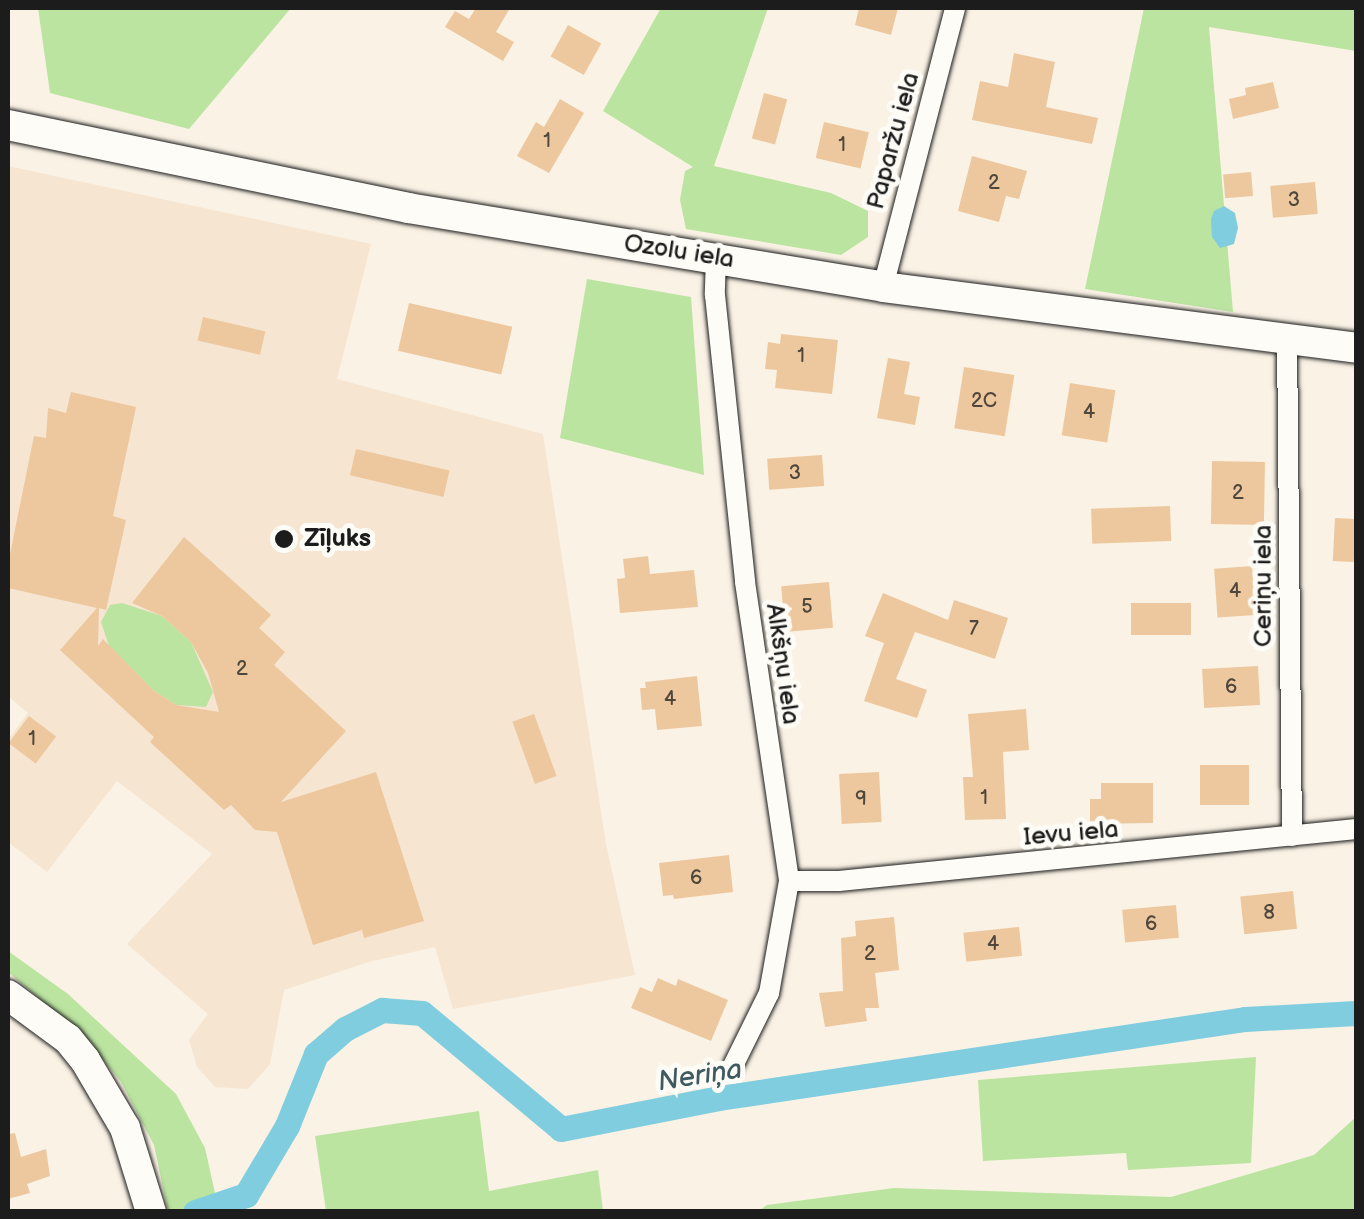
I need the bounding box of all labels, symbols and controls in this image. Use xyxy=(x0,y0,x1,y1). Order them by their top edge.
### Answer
street label: Paparžu iela xyxy=(861,69,927,213)
house number: 1 xyxy=(543,129,551,153)
house number: 1 xyxy=(838,133,846,157)
house number: 2 xyxy=(988,171,1000,195)
house number: 3 xyxy=(1288,188,1300,212)
street label: Ozolu iela xyxy=(622,229,736,275)
house number: 1 xyxy=(797,344,805,368)
house number: 2C xyxy=(971,389,997,413)
house number: 4 xyxy=(1083,400,1095,424)
house number: 3 xyxy=(789,461,801,485)
house number: 2 xyxy=(1232,481,1244,505)
place label: Zīļuks xyxy=(304,524,371,554)
street label: Ceriņu iela xyxy=(1249,525,1279,647)
marker: Zīļuks xyxy=(273,528,295,550)
house number: 4 xyxy=(1229,579,1241,603)
house number: 5 xyxy=(801,595,813,619)
street label: Alkšņu iela xyxy=(759,602,805,726)
house number: 7 xyxy=(969,617,979,641)
house number: 2 xyxy=(236,657,248,681)
house number: 6 xyxy=(1225,675,1237,699)
house number: 4 xyxy=(664,687,676,711)
house number: 1 xyxy=(28,727,36,751)
house number: 1 xyxy=(980,786,988,810)
house number: 9 xyxy=(855,787,867,811)
street label: Ievu iela xyxy=(1022,815,1120,853)
house number: 6 xyxy=(690,866,702,890)
house number: 8 xyxy=(1263,901,1275,925)
house number: 6 xyxy=(1145,912,1157,936)
house number: 4 xyxy=(987,932,999,956)
house number: 2 xyxy=(864,942,876,966)
water label: Neriņa xyxy=(655,1053,745,1099)

